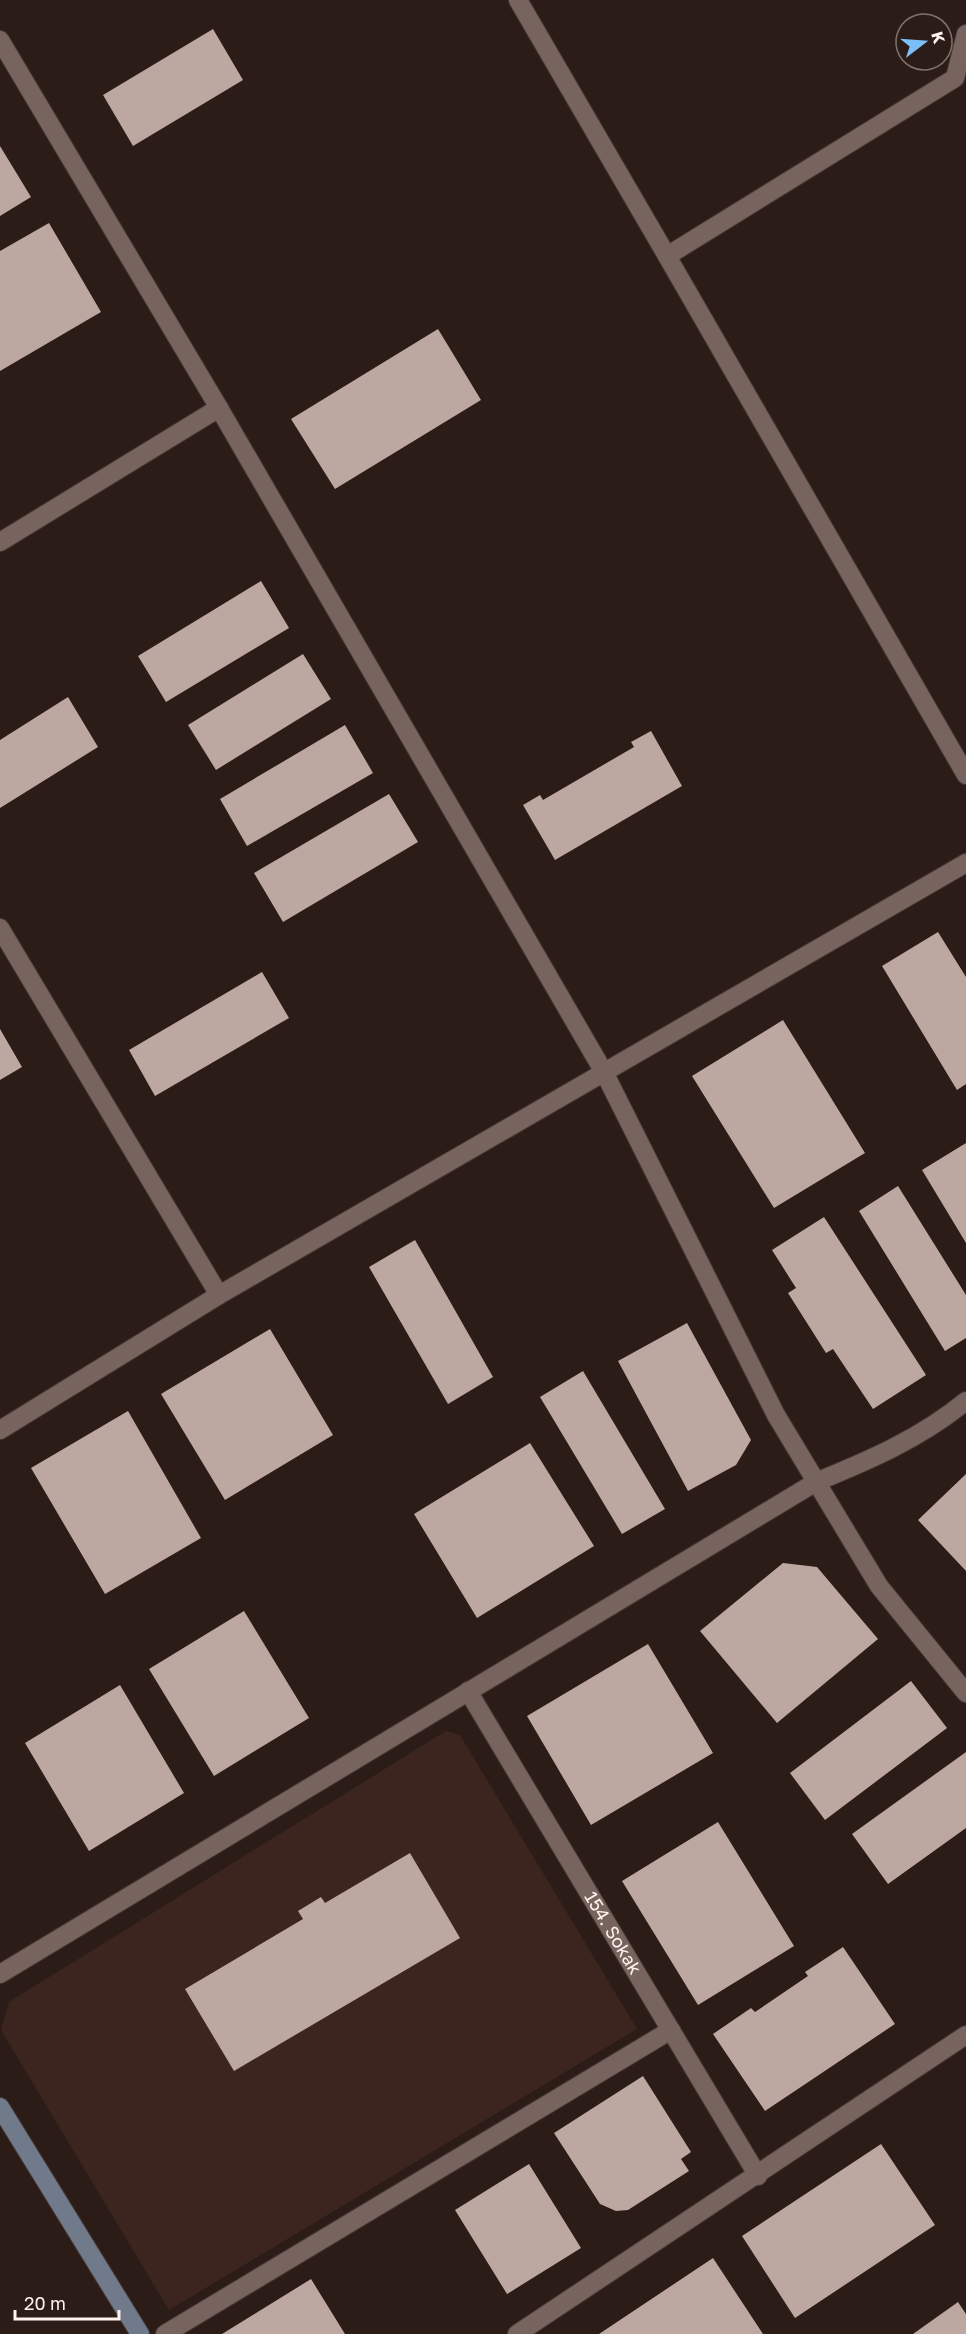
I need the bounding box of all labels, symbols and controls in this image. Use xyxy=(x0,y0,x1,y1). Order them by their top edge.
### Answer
north arrow xyxy=(894,12,954,72)
text: K xyxy=(927,29,950,46)
street label: 154. Sokak xyxy=(580,1887,647,1978)
scale bar xyxy=(15,2283,118,2321)
text: 20 m xyxy=(24,2292,66,2314)

